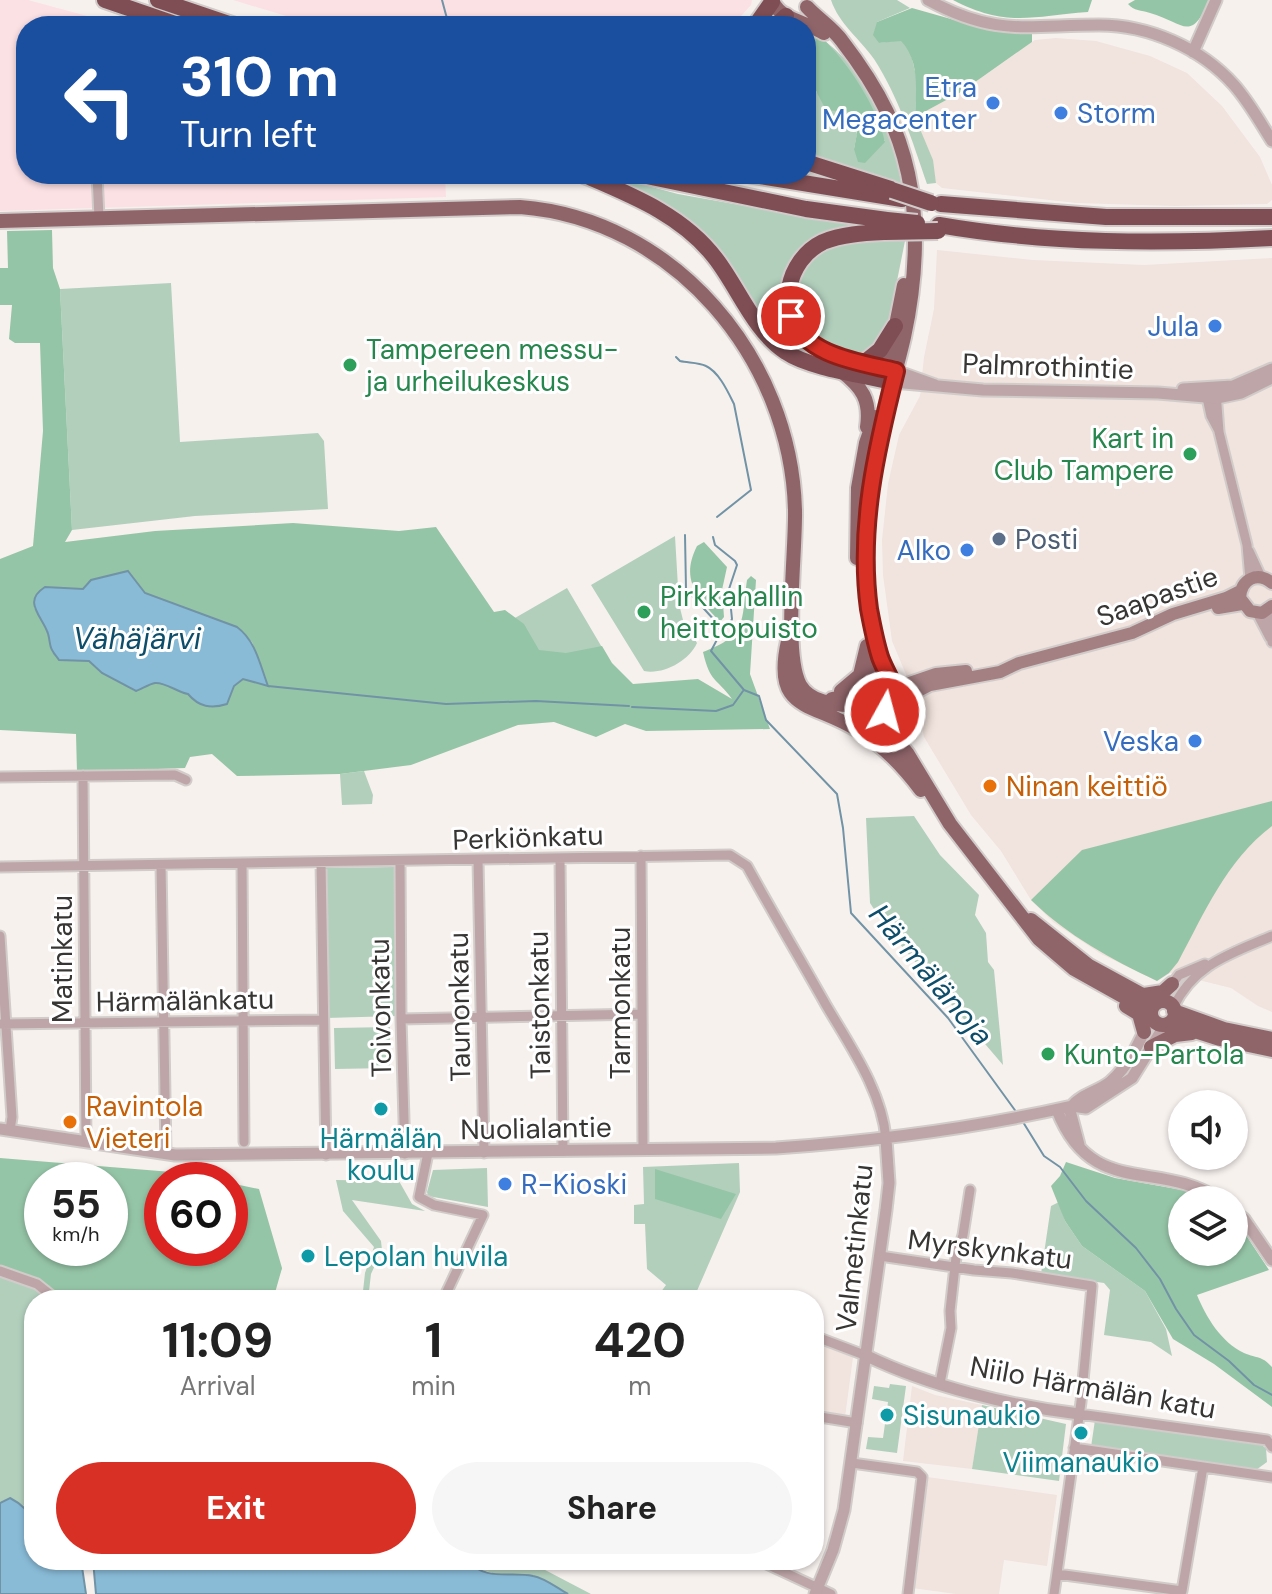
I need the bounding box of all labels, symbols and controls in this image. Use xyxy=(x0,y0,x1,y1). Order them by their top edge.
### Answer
text: 310 m xyxy=(180,40,339,113)
icon: left xyxy=(48,48,152,152)
place label: Etra Megacenter xyxy=(822,69,977,138)
marker: Etra Megacenter xyxy=(984,94,1002,112)
place label: Storm xyxy=(1077,95,1156,132)
marker: Storm xyxy=(1052,104,1070,122)
text: Turn left xyxy=(180,111,317,158)
pin xyxy=(757,282,825,350)
icon: arrive xyxy=(769,294,813,338)
place label: Jula xyxy=(1147,308,1199,345)
marker: Jula xyxy=(1206,317,1224,335)
place label: Tampereen messu- ja urheilukeskus xyxy=(365,331,619,400)
street label: Palmrothintie xyxy=(962,345,1134,388)
marker: Tampereen messu- ja urheilukeskus xyxy=(341,356,359,374)
place label: Kart in Club Tampere xyxy=(994,420,1174,489)
marker: Kart in Club Tampere xyxy=(1181,445,1199,463)
place label: Posti xyxy=(1015,521,1078,558)
marker: Posti xyxy=(990,530,1008,548)
place label: Alko xyxy=(896,532,951,569)
marker: Alko xyxy=(958,541,976,559)
street label: Saapastie xyxy=(1091,557,1223,635)
place label: Pirkkahallin heittopuisto xyxy=(660,578,818,647)
marker: Pirkkahallin heittopuisto xyxy=(635,603,653,621)
water label: Vähäjärvi xyxy=(73,619,202,658)
position arrow xyxy=(843,670,927,754)
place label: Veska xyxy=(1103,723,1179,760)
marker: Veska xyxy=(1186,732,1204,750)
place label: Ninan keittiö xyxy=(1006,768,1168,805)
marker: Ninan keittiö xyxy=(981,777,999,795)
street label: Perkiönkatu xyxy=(452,816,604,859)
street label: Matinkatu xyxy=(44,895,81,1023)
water label: Härmälänoja xyxy=(861,896,1002,1054)
street label: Tarmonkatu xyxy=(602,927,639,1079)
street label: Taistonkatu xyxy=(520,931,559,1079)
street label: Taunonkatu xyxy=(440,932,479,1082)
street label: Toivonkatu xyxy=(361,938,400,1078)
street label: Härmälänkatu xyxy=(96,980,274,1021)
place label: Kunto-Partola xyxy=(1064,1036,1244,1073)
marker: Kunto-Partola xyxy=(1039,1045,1057,1063)
place label: Ravintola Vieteri xyxy=(86,1088,203,1157)
map controls xyxy=(1168,1090,1248,1266)
button: sound xyxy=(1168,1090,1248,1170)
marker: Härmälän koulu xyxy=(372,1100,390,1118)
street label: Nuolialantie xyxy=(460,1109,612,1148)
marker: Ravintola Vieteri xyxy=(61,1113,79,1131)
place label: Härmälän koulu xyxy=(320,1120,442,1189)
speed limit sign: 60 xyxy=(144,1162,248,1266)
street label: Valmetinkatu xyxy=(827,1162,882,1334)
place label: R-Kioski xyxy=(521,1166,627,1203)
marker: R-Kioski xyxy=(496,1175,514,1193)
text: 55 xyxy=(51,1178,101,1230)
button: layers xyxy=(1168,1186,1248,1266)
text: km/h xyxy=(52,1221,100,1247)
street label: Myrskynkatu xyxy=(906,1221,1074,1278)
place label: Lepolan huvila xyxy=(324,1238,508,1275)
marker: Lepolan huvila xyxy=(299,1247,317,1265)
text: 11:09 xyxy=(162,1309,273,1372)
text: 1 xyxy=(425,1309,442,1372)
text: 420 xyxy=(594,1309,686,1372)
street label: Niilo Härmälän katu xyxy=(967,1348,1219,1427)
text: Arrival xyxy=(180,1369,256,1403)
text: min xyxy=(411,1369,456,1403)
text: m xyxy=(628,1369,651,1403)
place label: Sisunaukio xyxy=(903,1397,1041,1434)
marker: Sisunaukio xyxy=(878,1406,896,1424)
marker: Viimanaukio xyxy=(1072,1424,1090,1442)
place label: Viimanaukio xyxy=(1002,1444,1160,1481)
button: Exit xyxy=(56,1462,416,1554)
button: Share xyxy=(432,1462,792,1554)

